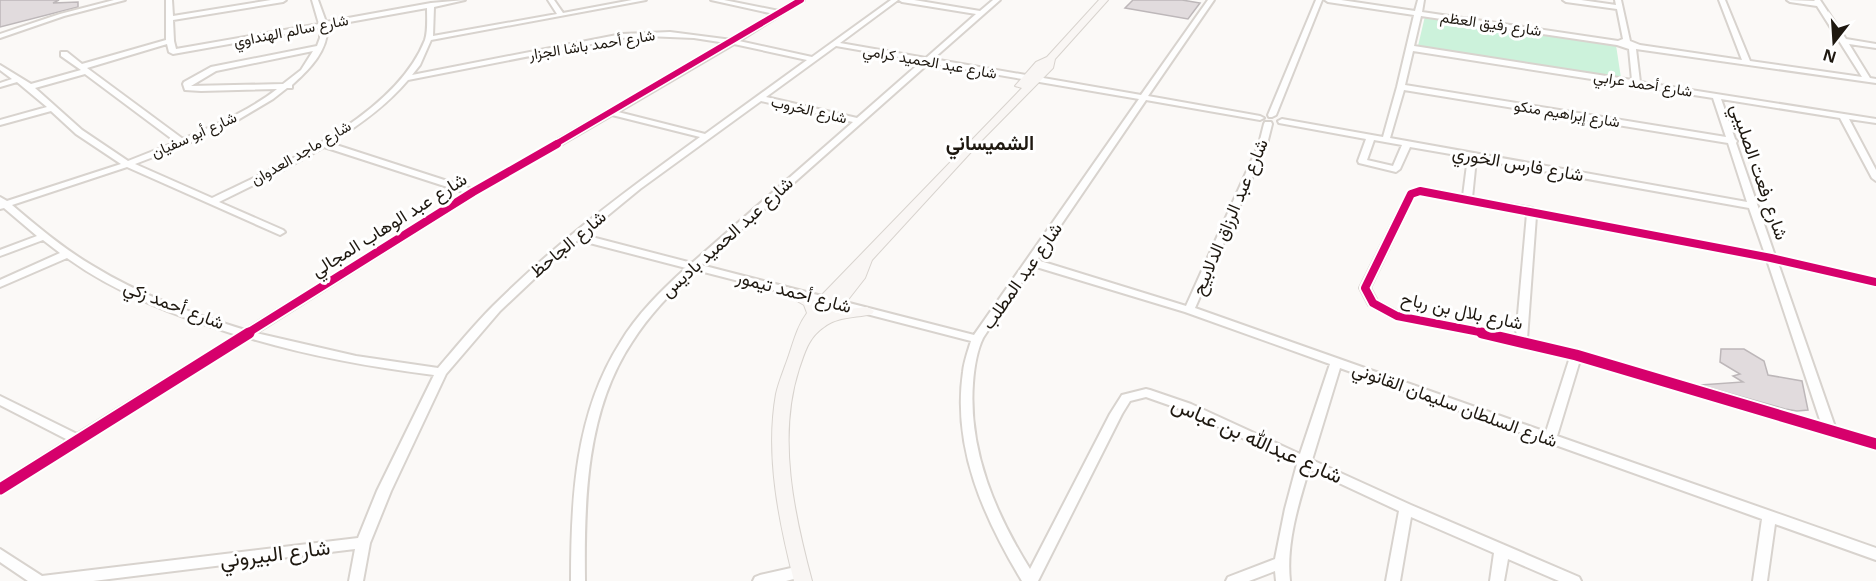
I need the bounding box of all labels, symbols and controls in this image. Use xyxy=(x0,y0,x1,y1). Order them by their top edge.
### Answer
street label: شارع رفيق العظم xyxy=(1439,6,1543,42)
street label: شارع سالم الهنداوي xyxy=(232,9,351,55)
north arrow xyxy=(1804,12,1864,72)
street label: شارع أحمد باشا الجزار xyxy=(526,24,657,66)
street label: شارع عبد الحميد كرامي xyxy=(861,39,999,87)
text: N xyxy=(1820,44,1839,69)
street label: شارع أحمد عرابي xyxy=(1592,65,1694,105)
street label: شارع الخروب xyxy=(769,91,849,129)
street label: شارع إبراهيم منكو xyxy=(1512,95,1622,133)
street label: شارع رفعت الصليبي xyxy=(1722,100,1794,244)
street label: شارع أبو سفيان xyxy=(148,106,240,164)
street label: شارع ماجد العدوان xyxy=(247,115,355,191)
district label: الشميساني xyxy=(946,129,1034,160)
street label: شارع عبد الرزاق الدلابيح xyxy=(1185,135,1274,299)
street label: شارع فارس الخوري xyxy=(1450,140,1586,190)
street label: شارع عبد الوهاب المجالي xyxy=(306,166,473,285)
street label: شارع عبد الحميد باديس xyxy=(655,170,798,303)
street label: شارع الجاحظ xyxy=(524,204,611,283)
street label: شارع عبد المطلب xyxy=(975,217,1068,334)
street label: شارع أحمد تيمور xyxy=(733,264,854,319)
street label: شارع أحمد زكي xyxy=(119,274,228,338)
street label: شارع بلال بن رباح xyxy=(1399,285,1525,336)
street label: شارع السلطان سليمان القانوني xyxy=(1348,356,1561,456)
street label: شارع عبدالله بن عباس xyxy=(1167,389,1347,490)
street label: شارع البيروني xyxy=(218,532,332,578)

